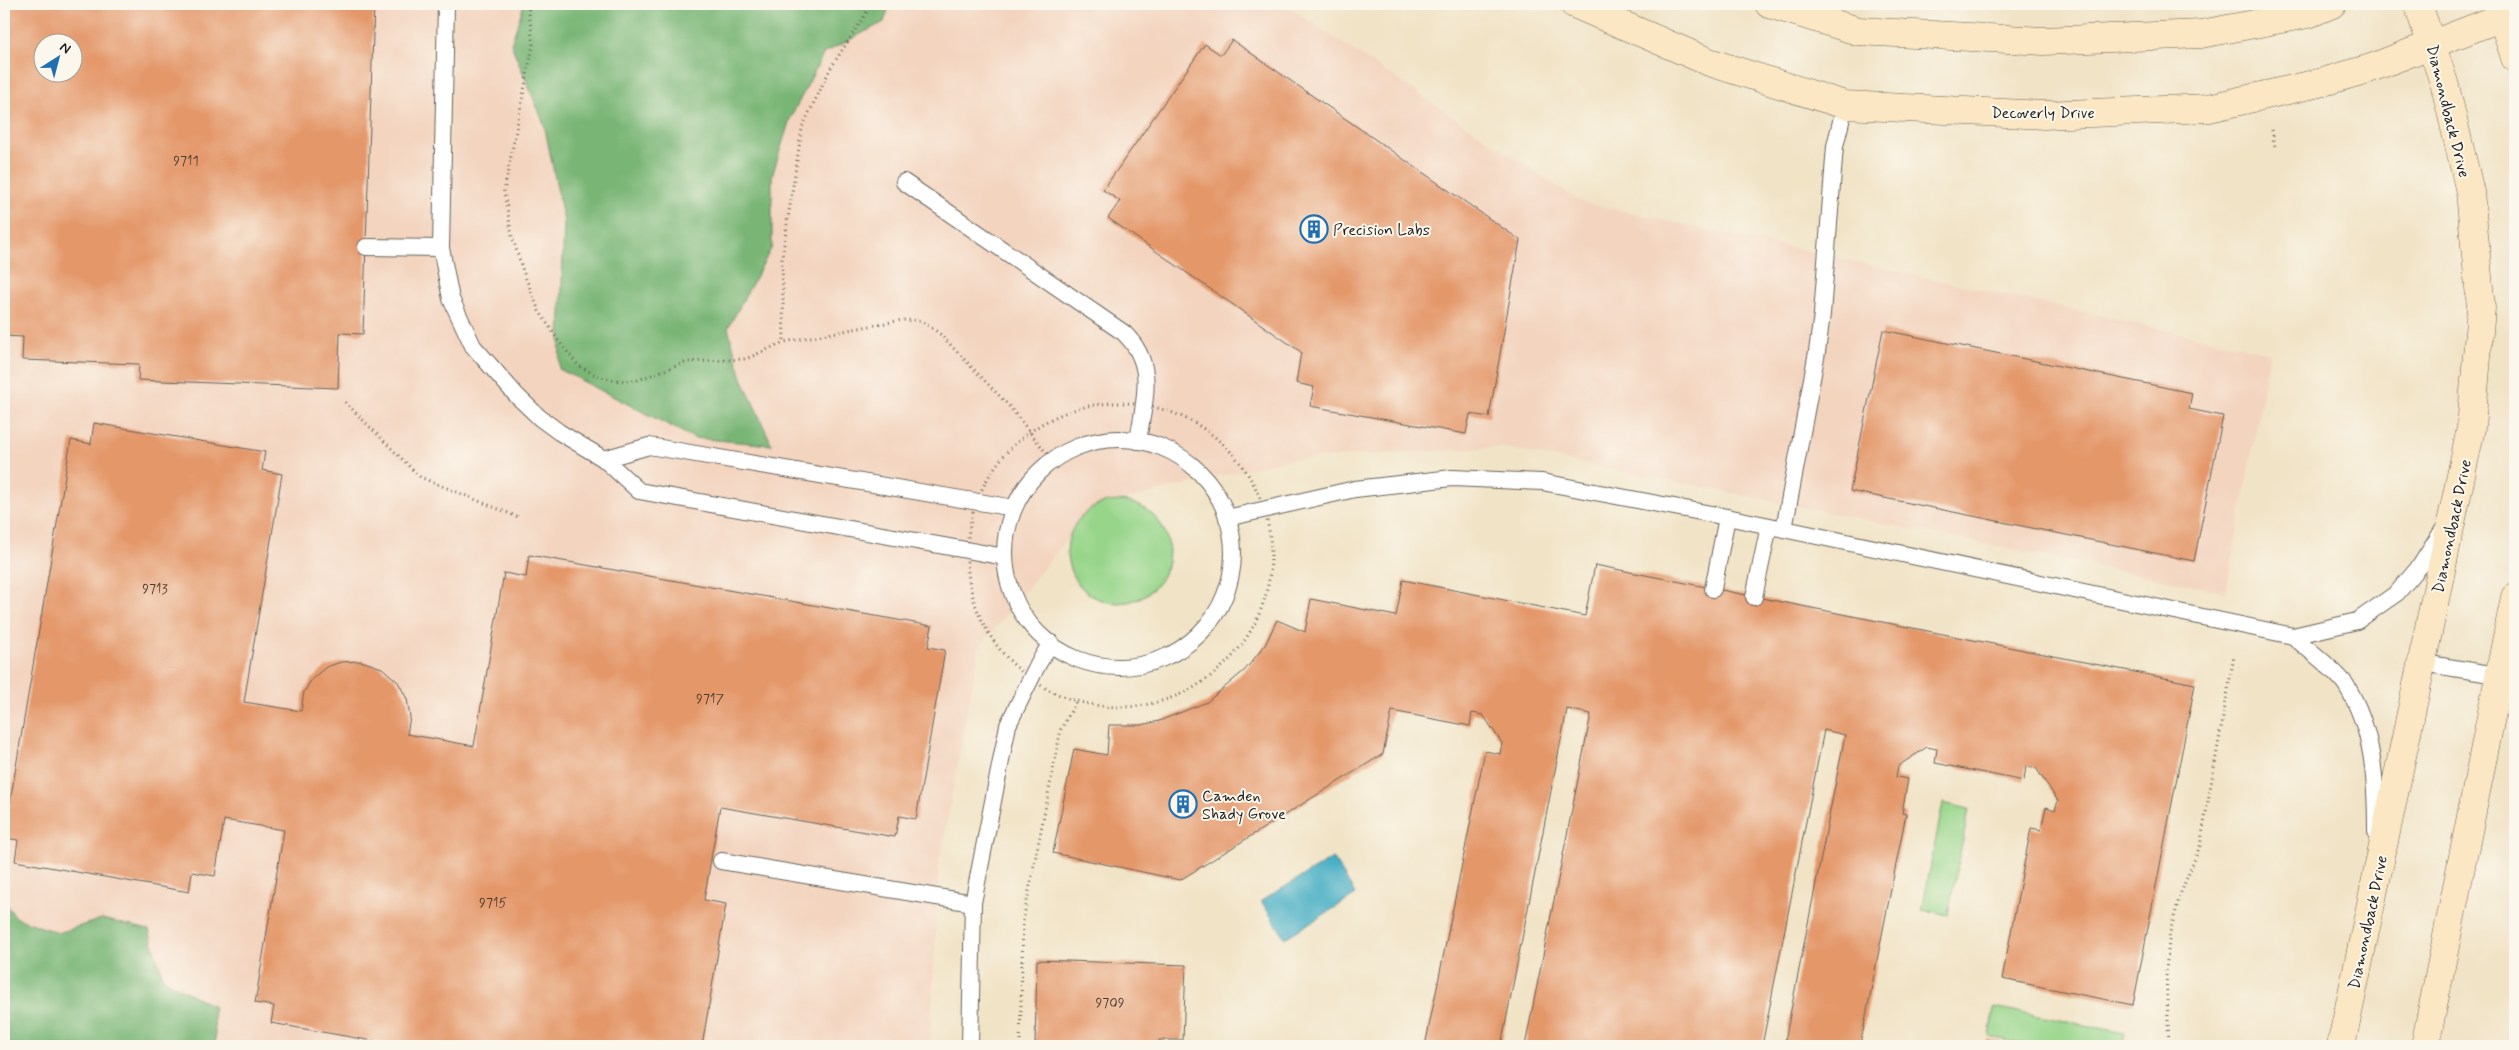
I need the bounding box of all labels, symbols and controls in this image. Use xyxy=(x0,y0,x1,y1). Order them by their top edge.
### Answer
north arrow xyxy=(32,32,82,82)
text: N xyxy=(56,38,74,58)
street label: Diamondback Drive xyxy=(2421,43,2474,180)
street label: Decoverly Drive xyxy=(1991,103,2095,124)
house number: 9711 xyxy=(173,152,199,170)
building icon: Precision Labs xyxy=(1299,214,1329,244)
place label: Precision Labs xyxy=(1333,220,1430,241)
street label: Diamondback Drive xyxy=(2428,457,2477,595)
house number: 9713 xyxy=(142,580,168,598)
house number: 9717 xyxy=(696,690,724,708)
place label: Camden Shady Grove xyxy=(1202,786,1286,825)
building icon: Camden Shady Grove xyxy=(1168,789,1198,819)
street label: Diamondback Drive xyxy=(2344,853,2393,991)
house number: 9715 xyxy=(479,894,507,912)
house number: 9709 xyxy=(1095,994,1125,1012)

